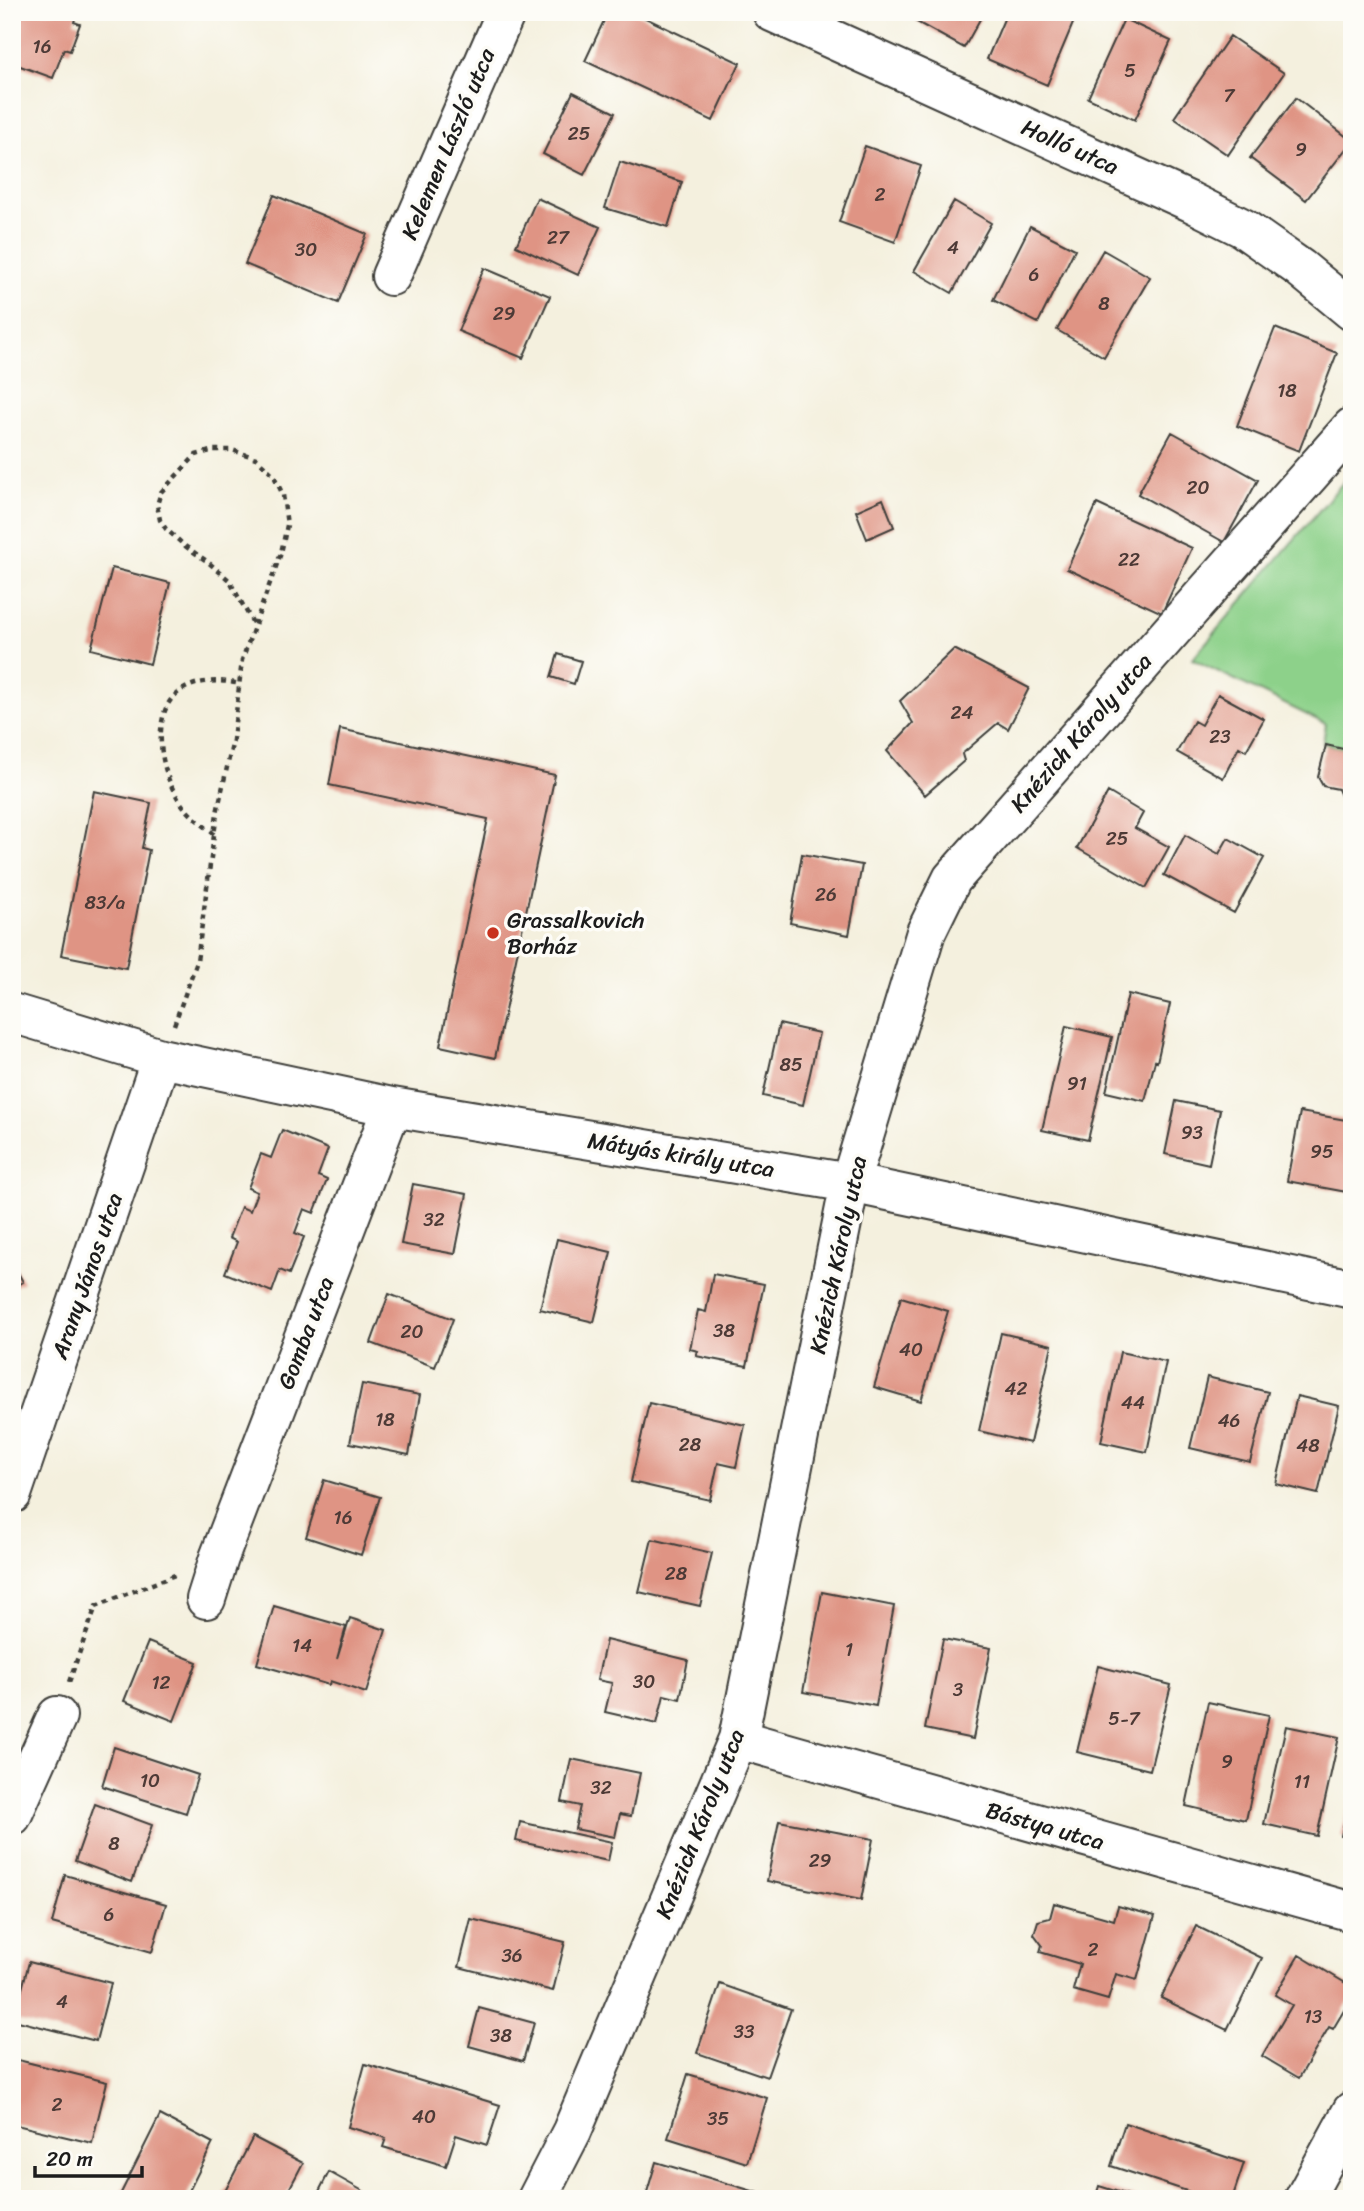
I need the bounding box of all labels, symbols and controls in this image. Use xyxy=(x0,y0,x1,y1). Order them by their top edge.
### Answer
house number: 16 xyxy=(33,30,51,63)
street label: Kelemen László utca xyxy=(389,41,507,246)
house number: 5 xyxy=(1124,54,1136,87)
house number: 7 xyxy=(1224,79,1236,112)
street label: Holló utca xyxy=(1014,107,1126,187)
house number: 25 xyxy=(568,117,591,150)
house number: 9 xyxy=(1295,133,1307,166)
house number: 2 xyxy=(875,178,886,211)
house number: 27 xyxy=(547,221,570,254)
house number: 4 xyxy=(947,231,959,264)
house number: 30 xyxy=(295,233,317,266)
house number: 6 xyxy=(1029,258,1039,291)
house number: 8 xyxy=(1098,287,1110,320)
house number: 29 xyxy=(493,297,515,330)
house number: 18 xyxy=(1277,374,1297,407)
house number: 20 xyxy=(1187,471,1209,504)
house number: 22 xyxy=(1118,543,1140,576)
street label: Knézich Károly utca xyxy=(999,643,1163,822)
house number: 24 xyxy=(951,696,974,729)
house number: 23 xyxy=(1209,720,1231,753)
house number: 25 xyxy=(1106,822,1129,855)
house number: 26 xyxy=(815,878,837,911)
house number: 83/a xyxy=(85,886,126,919)
place label: Grassalkovich Borház xyxy=(507,900,645,967)
marker: Grassalkovich Borház xyxy=(485,925,501,941)
house number: 85 xyxy=(779,1048,803,1081)
house number: 91 xyxy=(1067,1067,1087,1100)
house number: 93 xyxy=(1181,1116,1204,1149)
street label: Mátyás király utca xyxy=(585,1120,778,1190)
house number: 95 xyxy=(1310,1135,1334,1168)
street label: Knézich Károly utca xyxy=(797,1152,879,1358)
street label: Arany János utca xyxy=(39,1187,135,1366)
house number: 32 xyxy=(423,1203,445,1236)
street label: Gomba utca xyxy=(266,1271,346,1395)
house number: 38 xyxy=(713,1314,735,1347)
house number: 20 xyxy=(401,1315,423,1348)
house number: 40 xyxy=(899,1333,923,1366)
house number: 42 xyxy=(1005,1372,1027,1405)
house number: 44 xyxy=(1121,1386,1145,1419)
house number: 18 xyxy=(375,1403,395,1436)
house number: 46 xyxy=(1218,1404,1240,1437)
house number: 28 xyxy=(679,1428,702,1461)
house number: 48 xyxy=(1296,1429,1320,1462)
house number: 16 xyxy=(334,1501,352,1534)
house number: 28 xyxy=(665,1557,688,1590)
house number: 14 xyxy=(292,1629,312,1662)
house number: 1 xyxy=(845,1633,853,1666)
house number: 30 xyxy=(633,1665,655,1698)
house number: 12 xyxy=(151,1666,171,1699)
house number: 3 xyxy=(953,1673,964,1706)
house number: 5-7 xyxy=(1108,1702,1141,1735)
street label: Knézich Károly utca xyxy=(643,1722,757,1925)
house number: 9 xyxy=(1221,1745,1233,1778)
house number: 10 xyxy=(140,1764,160,1797)
house number: 11 xyxy=(1294,1765,1310,1798)
house number: 32 xyxy=(590,1771,612,1804)
street label: Bástya utca xyxy=(981,1790,1109,1863)
house number: 8 xyxy=(108,1827,120,1860)
house number: 29 xyxy=(809,1844,831,1877)
house number: 6 xyxy=(104,1898,114,1931)
house number: 2 xyxy=(1088,1933,1099,1966)
house number: 36 xyxy=(501,1939,523,1972)
house number: 4 xyxy=(56,1985,68,2018)
house number: 13 xyxy=(1304,2000,1323,2033)
house number: 33 xyxy=(734,2015,755,2048)
house number: 38 xyxy=(490,2019,512,2052)
house number: 2 xyxy=(52,2088,63,2121)
house number: 40 xyxy=(412,2100,436,2133)
house number: 35 xyxy=(707,2102,729,2135)
scale bar xyxy=(35,2134,142,2178)
text: 20 m xyxy=(46,2140,93,2178)

